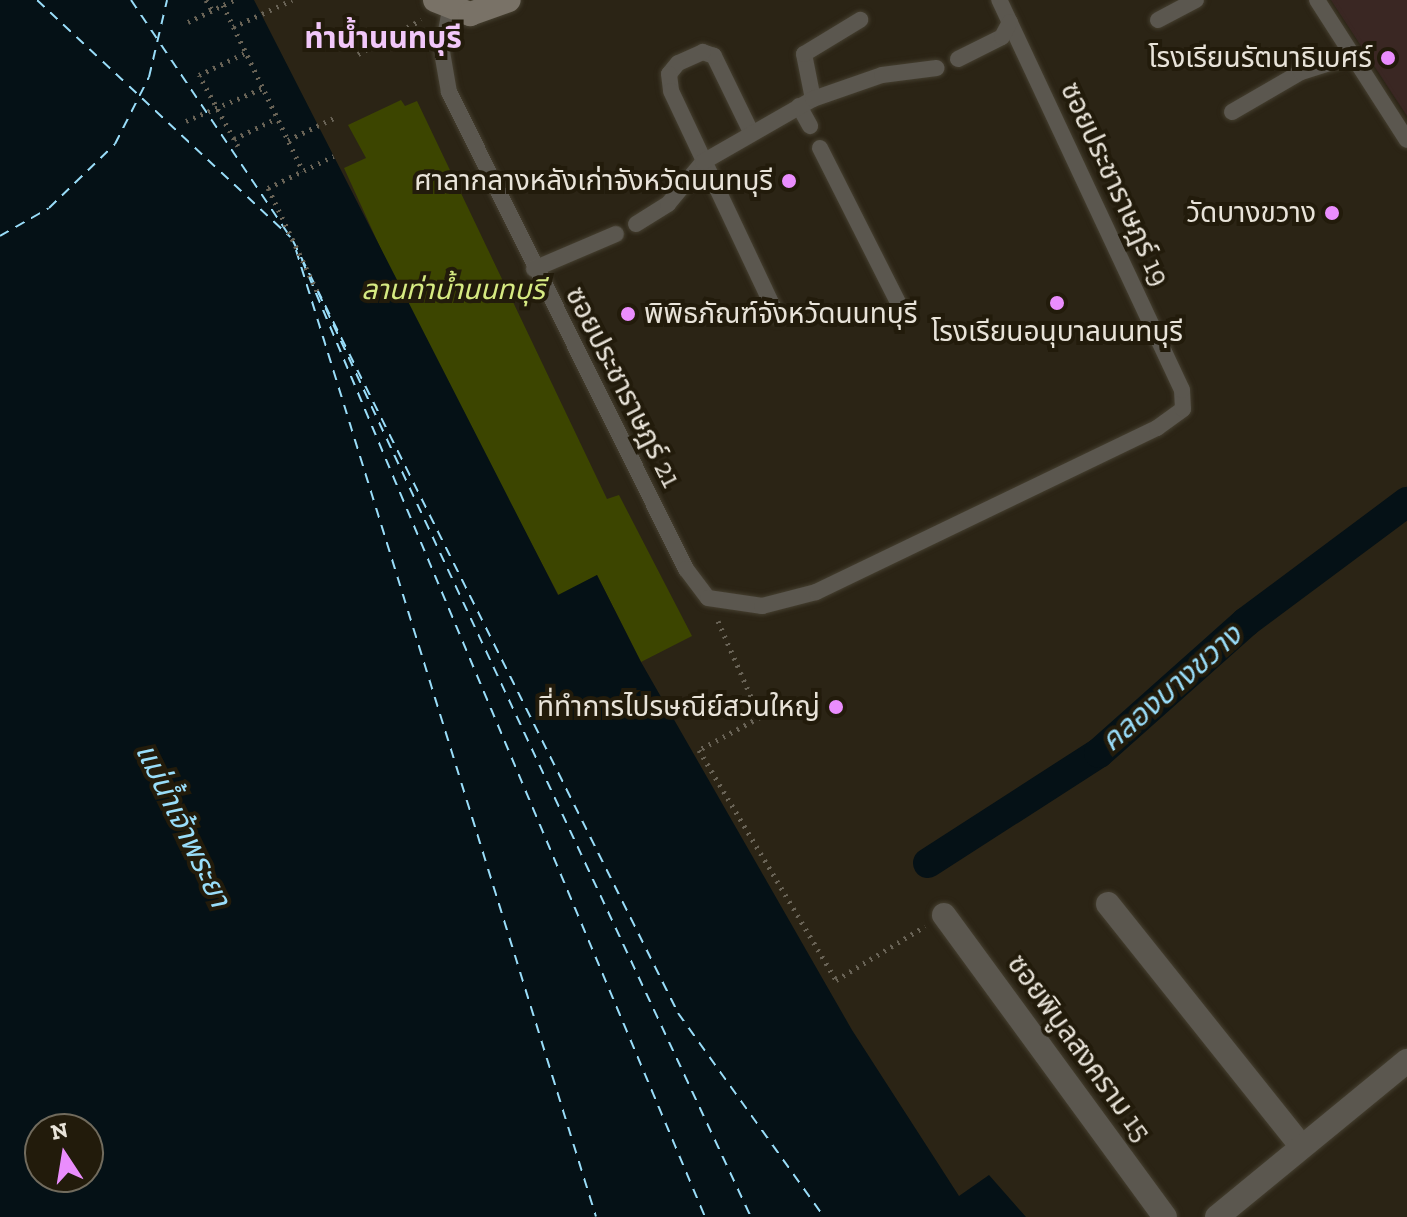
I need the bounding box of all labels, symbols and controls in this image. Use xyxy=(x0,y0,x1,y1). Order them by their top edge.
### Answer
district label: ท่าน้ำนนทบุรี xyxy=(304,20,462,56)
place label: โรงเรียนรัตนาธิเบศร์ xyxy=(1148,41,1372,75)
marker: โรงเรียนรัตนาธิเบศร์ xyxy=(1379,49,1397,67)
street label: ซอยประชาราษฎร์ 19 xyxy=(1053,77,1177,291)
place label: ศาลากลางหลังเก่าจังหวัดนนทบุรี xyxy=(414,164,773,198)
marker: ศาลากลางหลังเก่าจังหวัดนนทบุรี xyxy=(780,172,798,190)
place label: วัดบางขวาง xyxy=(1186,196,1316,230)
marker: วัดบางขวาง xyxy=(1323,204,1341,222)
park label: ลานท่าน้ำนนทบุรี xyxy=(361,273,545,307)
street label: ซอยประชาราษฎร์ 21 xyxy=(558,281,688,493)
marker: โรงเรียนอนุบาลนนทบุรี xyxy=(1048,294,1066,312)
place label: พิพิธภัณฑ์จังหวัดนนทบุรี xyxy=(644,297,917,331)
marker: พิพิธภัณฑ์จังหวัดนนทบุรี xyxy=(619,305,637,323)
place label: โรงเรียนอนุบาลนนทบุรี xyxy=(931,315,1183,349)
water label: คลองบางขวาง xyxy=(1093,617,1249,759)
place label: ที่ทำการไปรษณีย์สวนใหญ่ xyxy=(537,690,820,724)
marker: ที่ทำการไปรษณีย์สวนใหญ่ xyxy=(827,698,845,716)
water label: แม่น้ำเจ้าพระยา xyxy=(128,737,238,913)
street label: ซอยพิบูลสงคราม 15 xyxy=(1000,948,1158,1148)
north arrow xyxy=(24,1113,104,1193)
text: N xyxy=(48,1116,70,1146)

